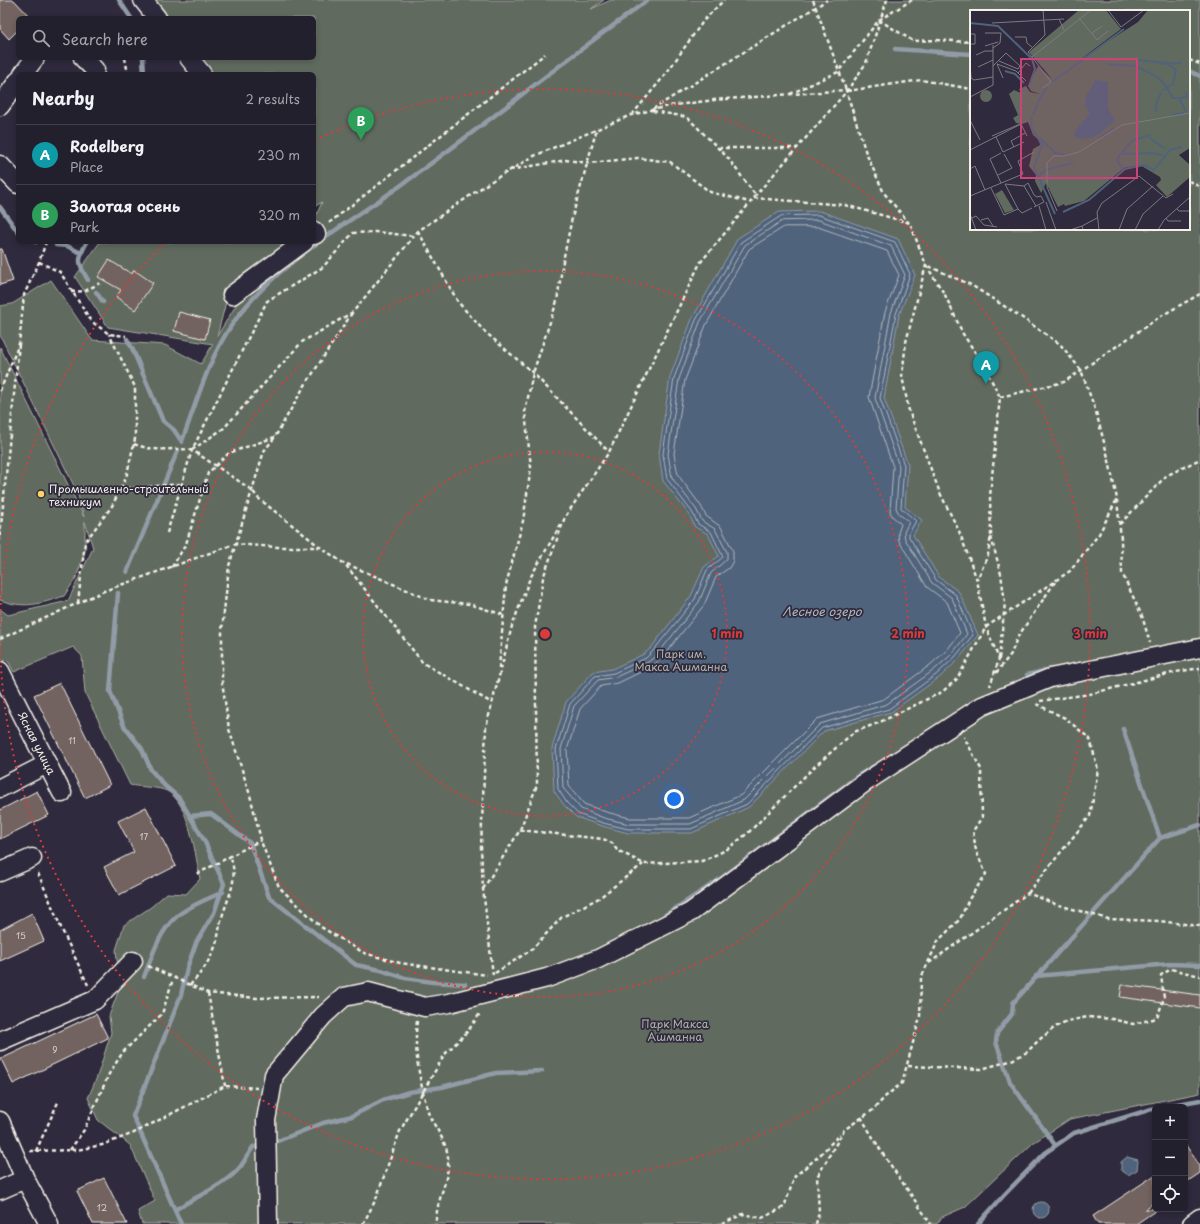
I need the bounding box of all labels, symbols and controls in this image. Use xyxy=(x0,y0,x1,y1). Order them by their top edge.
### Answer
inset map xyxy=(970,10,1190,230)
search box xyxy=(16,16,316,60)
icon: search xyxy=(30,27,52,49)
text: Search here xyxy=(62,27,148,50)
text: Nearby xyxy=(32,85,94,111)
text: 2 results xyxy=(246,89,300,108)
pin: B xyxy=(348,107,374,140)
text: Rodelberg xyxy=(70,134,144,157)
text: A xyxy=(40,145,50,164)
text: 230 m xyxy=(258,145,300,164)
text: Place xyxy=(70,157,103,176)
text: Золотая осень xyxy=(70,194,180,217)
text: B xyxy=(41,205,49,224)
text: 320 m xyxy=(258,205,300,224)
text: Park xyxy=(70,217,99,236)
pin: A xyxy=(973,351,999,384)
place label: Промышленно-строительный техникум xyxy=(49,480,209,510)
marker: Промышленно-строительный техникум xyxy=(36,489,46,499)
water label: Лесное озеро xyxy=(783,602,863,620)
text: 1 min xyxy=(711,624,743,642)
text: 2 min xyxy=(891,624,925,642)
text: 3 min xyxy=(1073,624,1107,642)
centre of rings xyxy=(538,627,552,641)
park label: Парк им. Макса Ашманна xyxy=(635,645,728,675)
street label: Ясная улица xyxy=(14,709,60,777)
house number: 11 xyxy=(68,733,76,747)
your location xyxy=(664,789,684,809)
house number: 17 xyxy=(140,829,149,843)
house number: 15 xyxy=(16,928,26,942)
park label: Парк Макса Ашманна xyxy=(641,1015,709,1045)
house number: 9 xyxy=(52,1042,58,1056)
map controls xyxy=(1152,1104,1188,1212)
button: + xyxy=(1152,1104,1188,1140)
button: − xyxy=(1152,1140,1188,1176)
button: locate xyxy=(1152,1176,1188,1212)
house number: 12 xyxy=(97,1200,107,1214)

